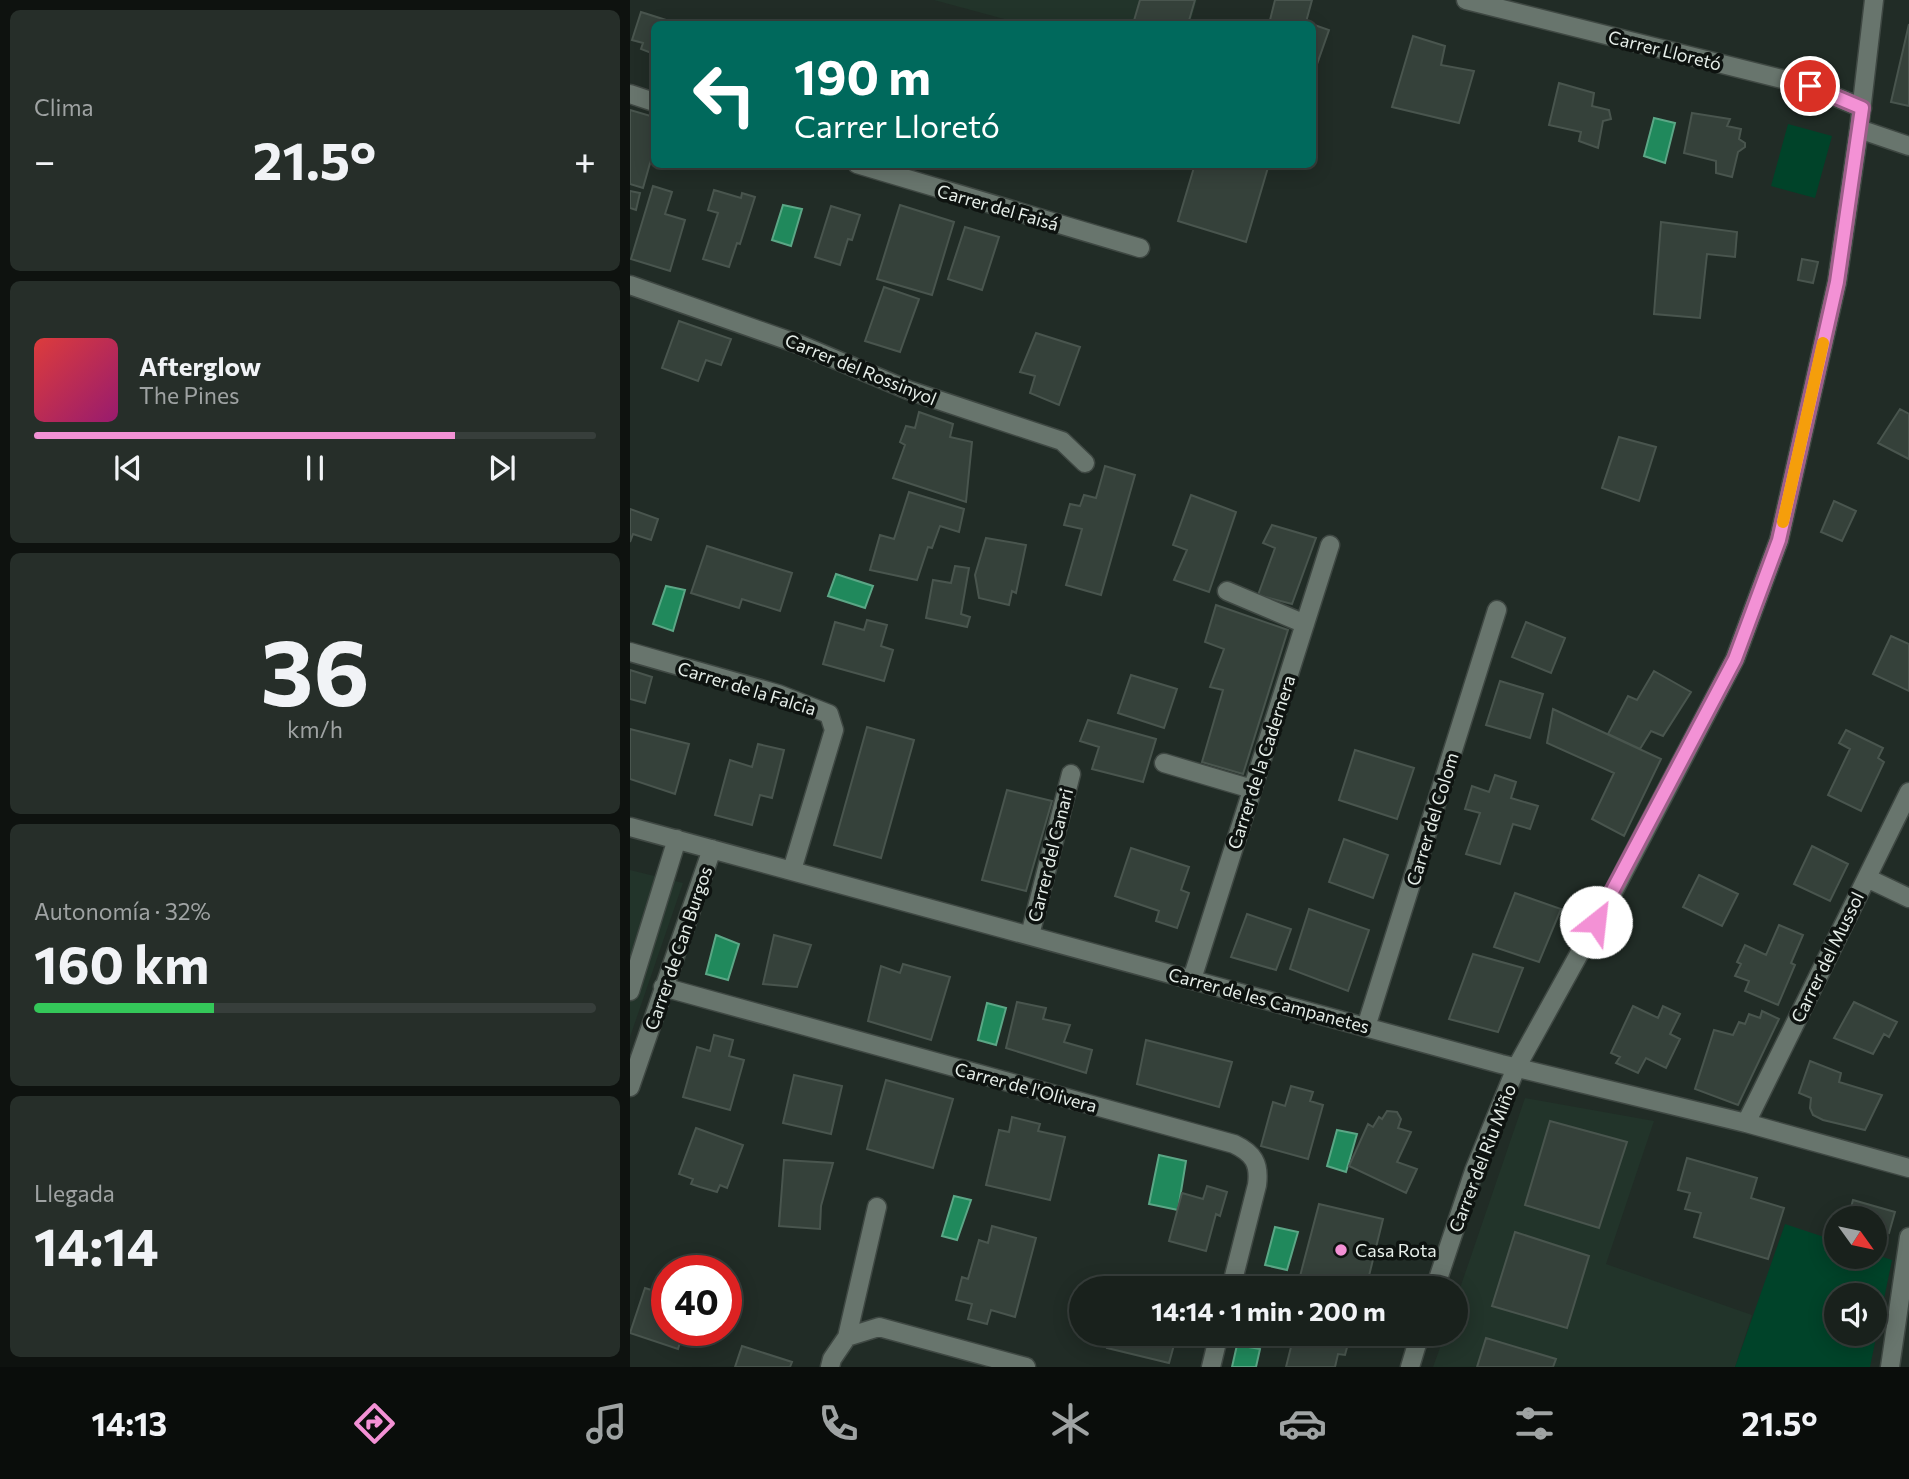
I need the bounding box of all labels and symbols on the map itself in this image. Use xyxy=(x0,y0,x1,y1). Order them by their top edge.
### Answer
street label: Carrer Lloretó xyxy=(1606,25,1724,75)
pin xyxy=(1780,56,1840,116)
street label: Carrer del Faisá xyxy=(935,179,1061,235)
street label: Carrer del Rossinyol xyxy=(782,329,940,409)
street label: Carrer de la Falcia xyxy=(675,656,819,720)
street label: Carrer de la Cadernera xyxy=(1222,672,1300,852)
street label: Carrer del Colom xyxy=(1401,750,1463,888)
street label: Carrer del Canari xyxy=(1023,786,1077,924)
street label: Carrer de Can Burgos xyxy=(640,863,716,1033)
position arrow xyxy=(1559,885,1633,959)
street label: Carrer del Mussol xyxy=(1786,888,1868,1026)
street label: Carrer de les Campanetes xyxy=(1166,963,1372,1037)
street label: Carrer de l'Olivera xyxy=(953,1057,1099,1117)
street label: Carrer del Riu Miño xyxy=(1444,1081,1520,1235)
north arrow xyxy=(1824,1206,1886,1269)
place label: Casa Rota xyxy=(1355,1239,1437,1261)
marker: Casa Rota xyxy=(1333,1242,1349,1258)
speed limit sign: 40 xyxy=(651,1255,742,1346)

